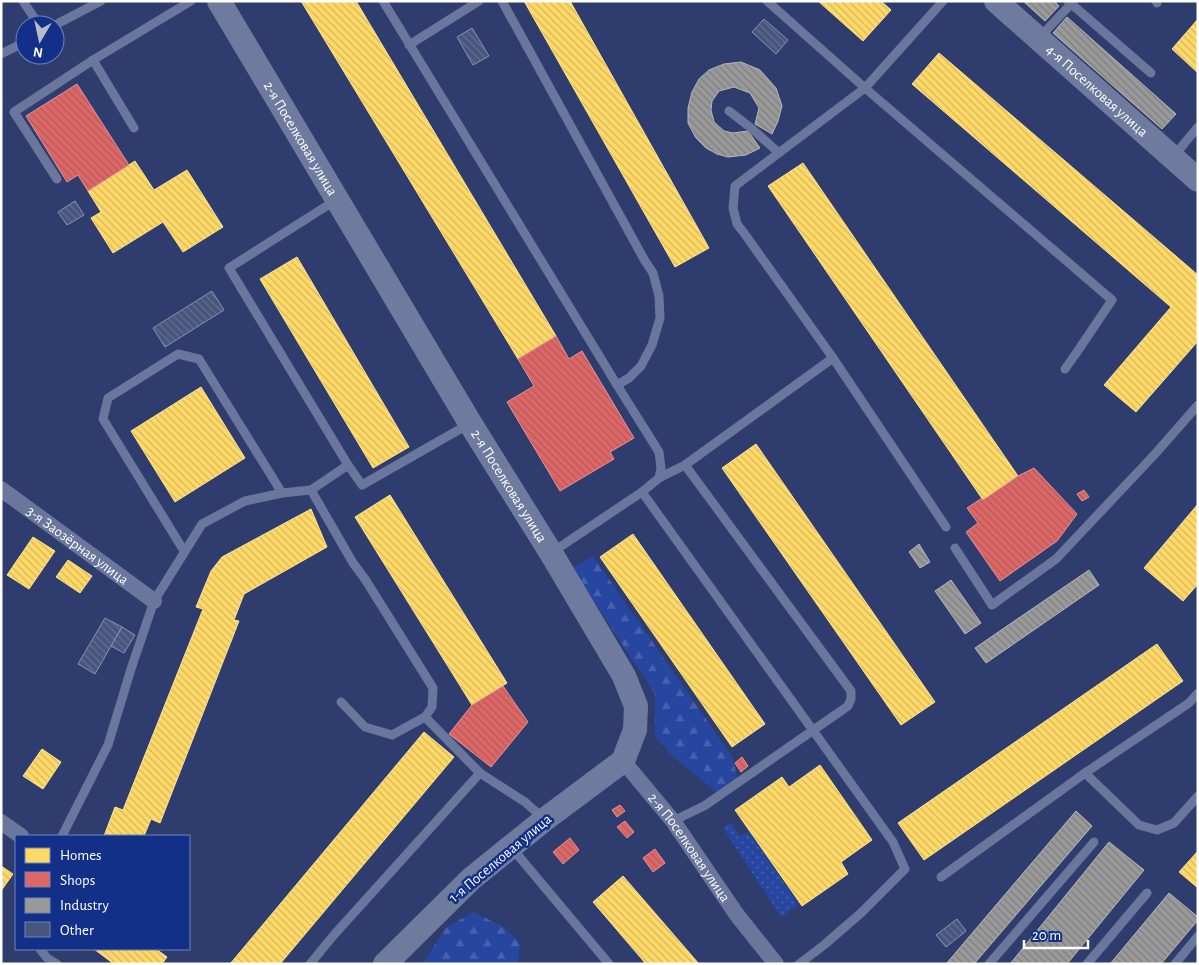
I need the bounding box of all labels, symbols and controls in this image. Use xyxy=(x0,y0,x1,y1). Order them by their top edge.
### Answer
north arrow xyxy=(15,15,65,65)
street label: 4-я Поселковая улица xyxy=(1043,42,1151,140)
text: N xyxy=(32,44,44,60)
street label: 2-я Поселковая улица xyxy=(261,79,340,199)
street label: 2-я Поселковая улица xyxy=(468,427,550,545)
street label: 3-я Заозёрная улица xyxy=(24,503,131,588)
street label: 2-я Поселковая улица xyxy=(645,790,733,905)
street label: 1-я Поселковая улица xyxy=(446,811,554,905)
legend xyxy=(15,835,190,950)
text: Homes xyxy=(60,848,102,863)
text: Shops xyxy=(60,873,95,888)
text: Industry xyxy=(60,898,109,913)
scale bar xyxy=(1024,918,1088,950)
text: Other xyxy=(60,923,94,938)
text: 20 m xyxy=(1032,928,1061,943)

